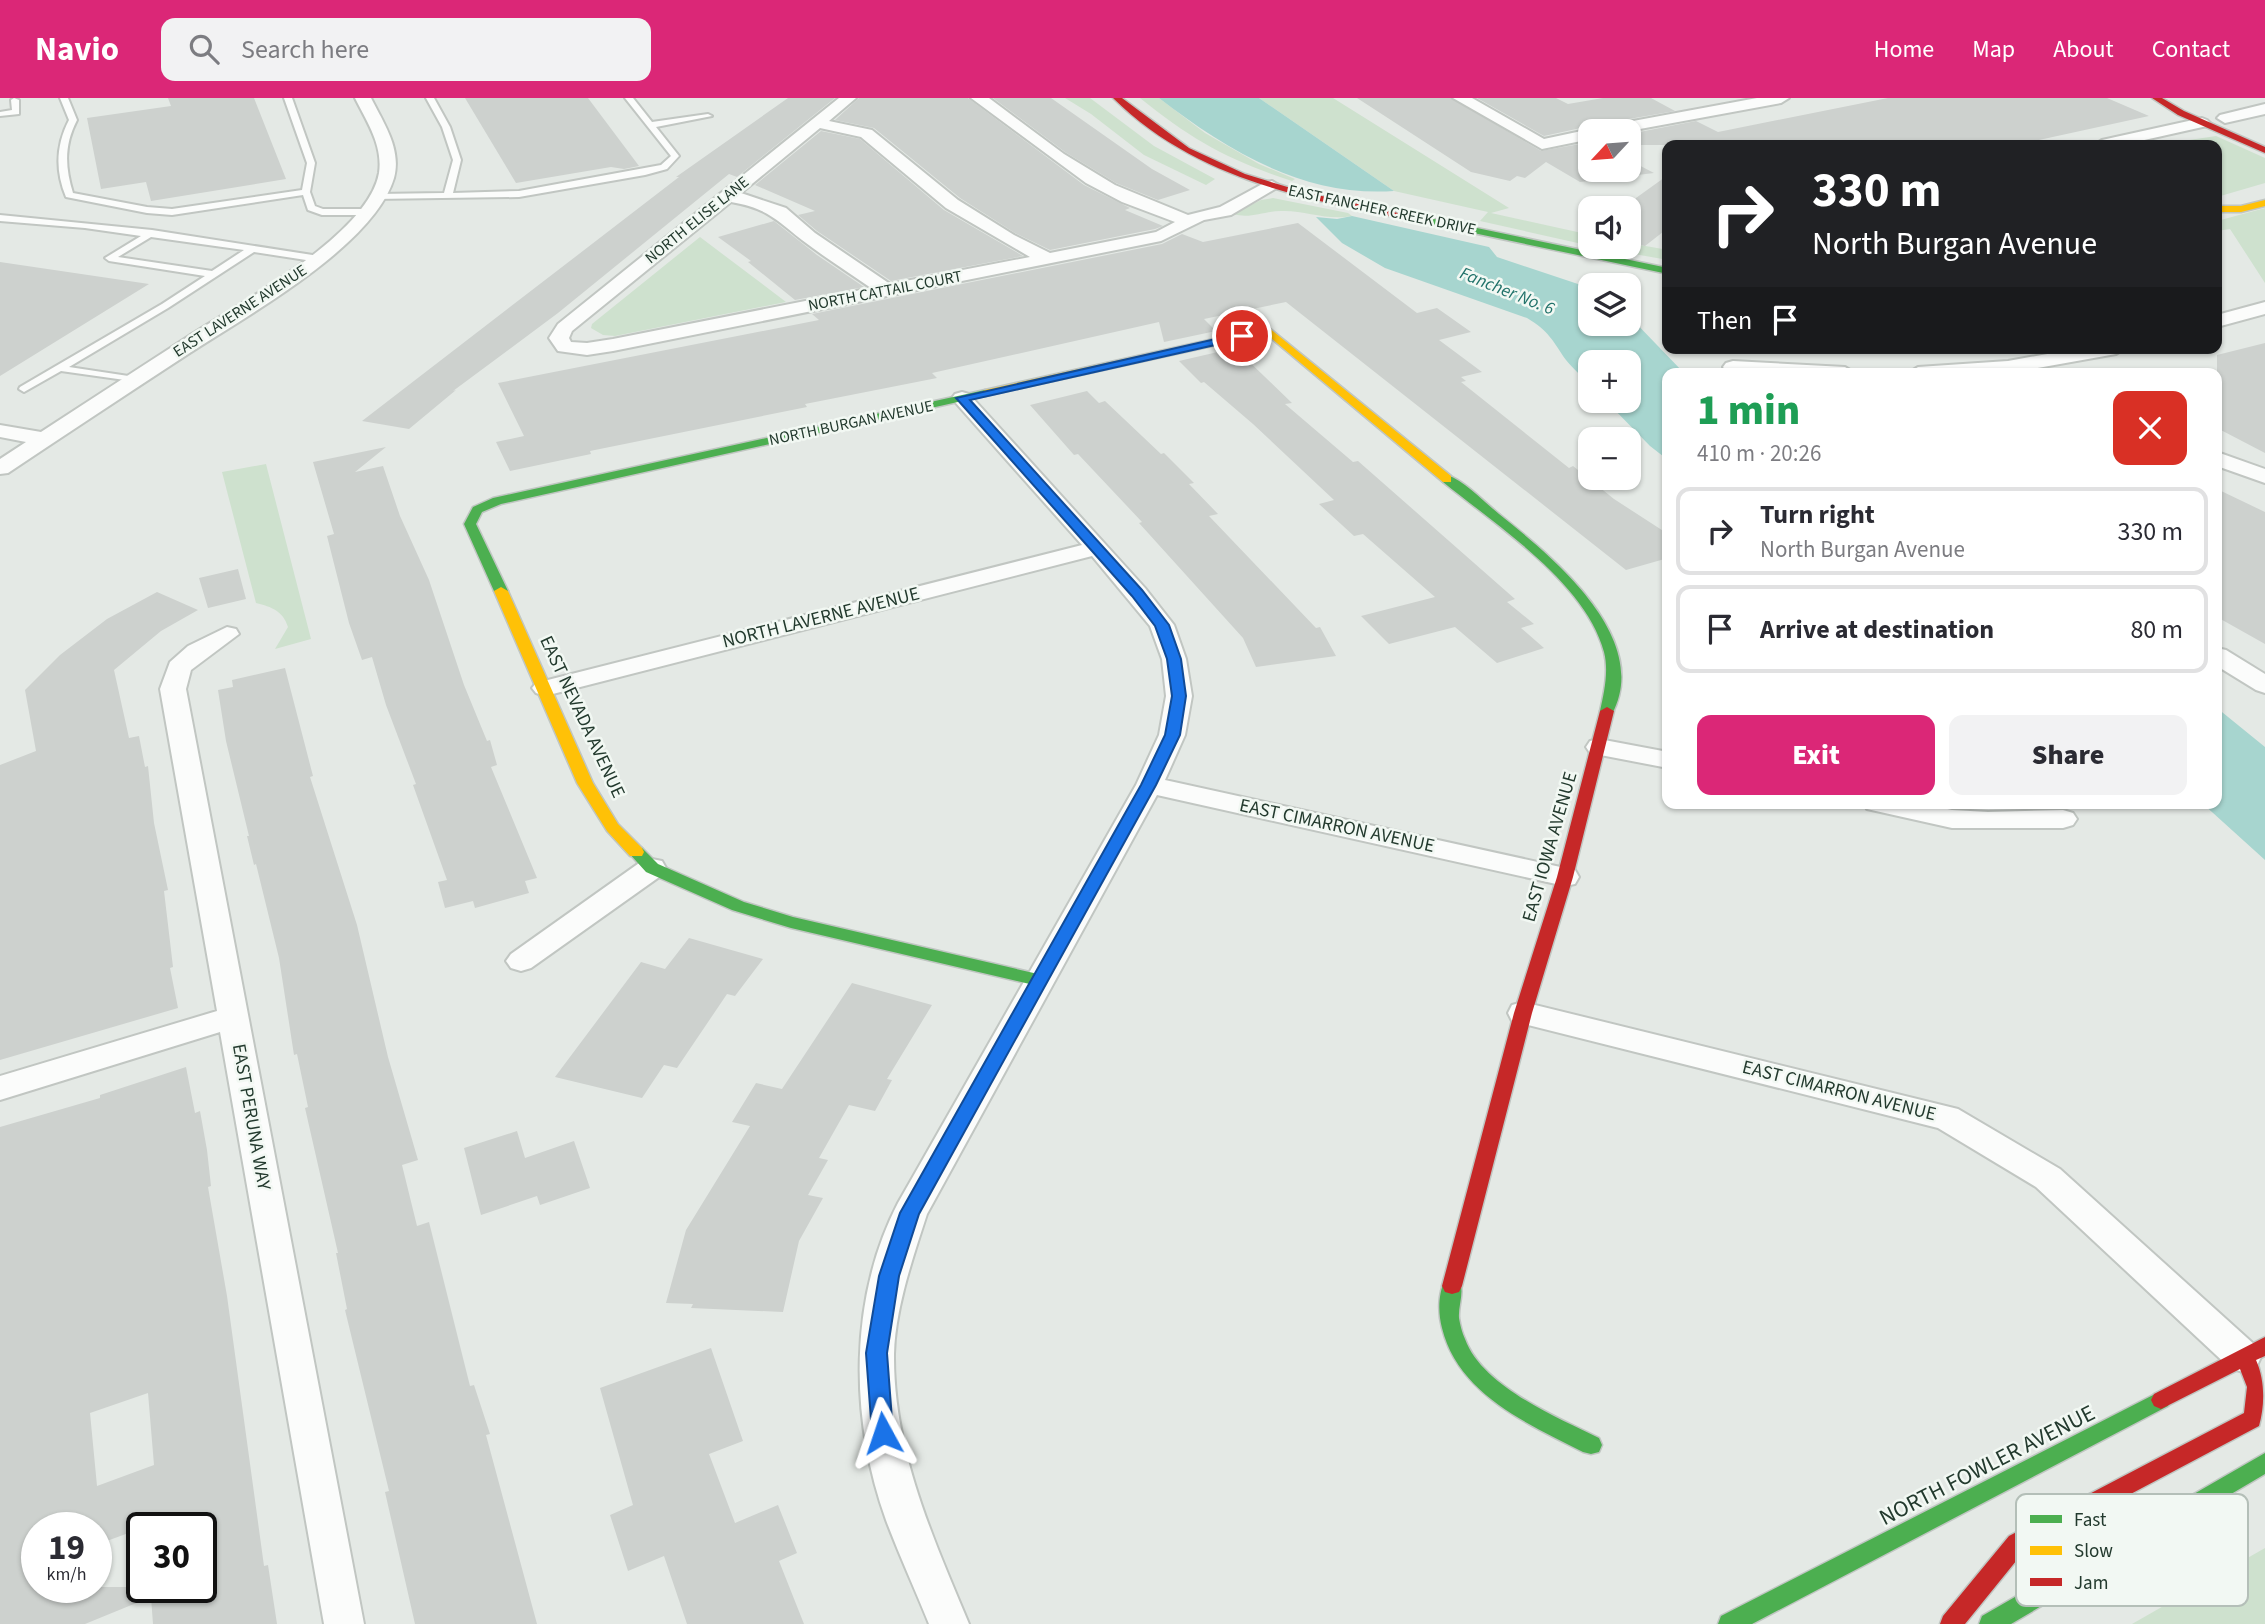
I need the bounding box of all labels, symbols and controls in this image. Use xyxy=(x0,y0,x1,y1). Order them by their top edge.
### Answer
search box xyxy=(161,18,651,81)
text: Navio xyxy=(35,26,119,73)
icon: search xyxy=(185,30,223,68)
text: Search here xyxy=(241,31,369,68)
text: Home xyxy=(1874,32,1934,67)
text: Map xyxy=(1972,32,2015,67)
text: About xyxy=(2053,32,2114,67)
text: Contact xyxy=(2152,32,2230,67)
north arrow xyxy=(1578,119,1642,182)
map controls xyxy=(1578,119,1641,490)
text: 330 m xyxy=(1812,156,1941,226)
icon: right xyxy=(1697,168,1788,259)
street label: NORTH ELISE LANE xyxy=(640,171,754,269)
street label: EAST FANCHER CREEK DRIVE xyxy=(1286,179,1478,241)
button: sound xyxy=(1578,196,1641,259)
text: North Burgan Avenue xyxy=(1812,221,2097,267)
street label: EAST LAVERNE AVENUE xyxy=(169,259,311,363)
water label: Fancher No. 6 xyxy=(1456,261,1558,321)
street label: NORTH CATTAIL COURT xyxy=(806,265,964,317)
button: layers xyxy=(1578,273,1641,336)
icon: arrive xyxy=(1766,301,1804,339)
text: Then xyxy=(1697,302,1752,339)
pin xyxy=(1212,306,1272,366)
icon: arrive xyxy=(1223,317,1261,355)
button: + xyxy=(1578,350,1641,413)
text: 1 min xyxy=(1697,381,1800,441)
button: close xyxy=(2113,391,2187,465)
street label: NORTH BURGAN AVENUE xyxy=(767,395,935,451)
button: − xyxy=(1578,427,1641,490)
text: 410 m · 20:26 xyxy=(1697,437,1821,470)
text: Turn right xyxy=(1760,496,1875,533)
icon: right xyxy=(1701,512,1739,550)
text: 330 m xyxy=(2117,513,2183,550)
text: North Burgan Avenue xyxy=(1760,533,1965,566)
street label: NORTH LAVERNE AVENUE xyxy=(720,580,922,656)
icon: arrive xyxy=(1701,610,1739,648)
text: Arrive at destination xyxy=(1760,611,1994,648)
text: 80 m xyxy=(2130,611,2183,648)
street label: EAST NEVADA AVENUE xyxy=(533,631,631,803)
button: Exit xyxy=(1697,715,1935,795)
button: Share xyxy=(1949,715,2187,795)
street label: EAST IOWA AVENUE xyxy=(1516,769,1584,925)
street label: EAST CIMARRON AVENUE xyxy=(1237,792,1437,860)
street label: EAST PERUNA WAY xyxy=(225,1042,277,1193)
street label: EAST CIMARRON AVENUE xyxy=(1739,1054,1939,1128)
position arrow xyxy=(846,1396,920,1470)
street label: NORTH FOWLER AVENUE xyxy=(1873,1396,2101,1534)
legend xyxy=(2016,1494,2248,1606)
text: Fast xyxy=(2074,1507,2107,1534)
speed limit sign: 30 xyxy=(126,1512,217,1603)
text: 19 xyxy=(48,1523,85,1573)
text: Slow xyxy=(2074,1538,2113,1565)
text: km/h xyxy=(47,1562,86,1587)
text: Jam xyxy=(2074,1570,2108,1597)

